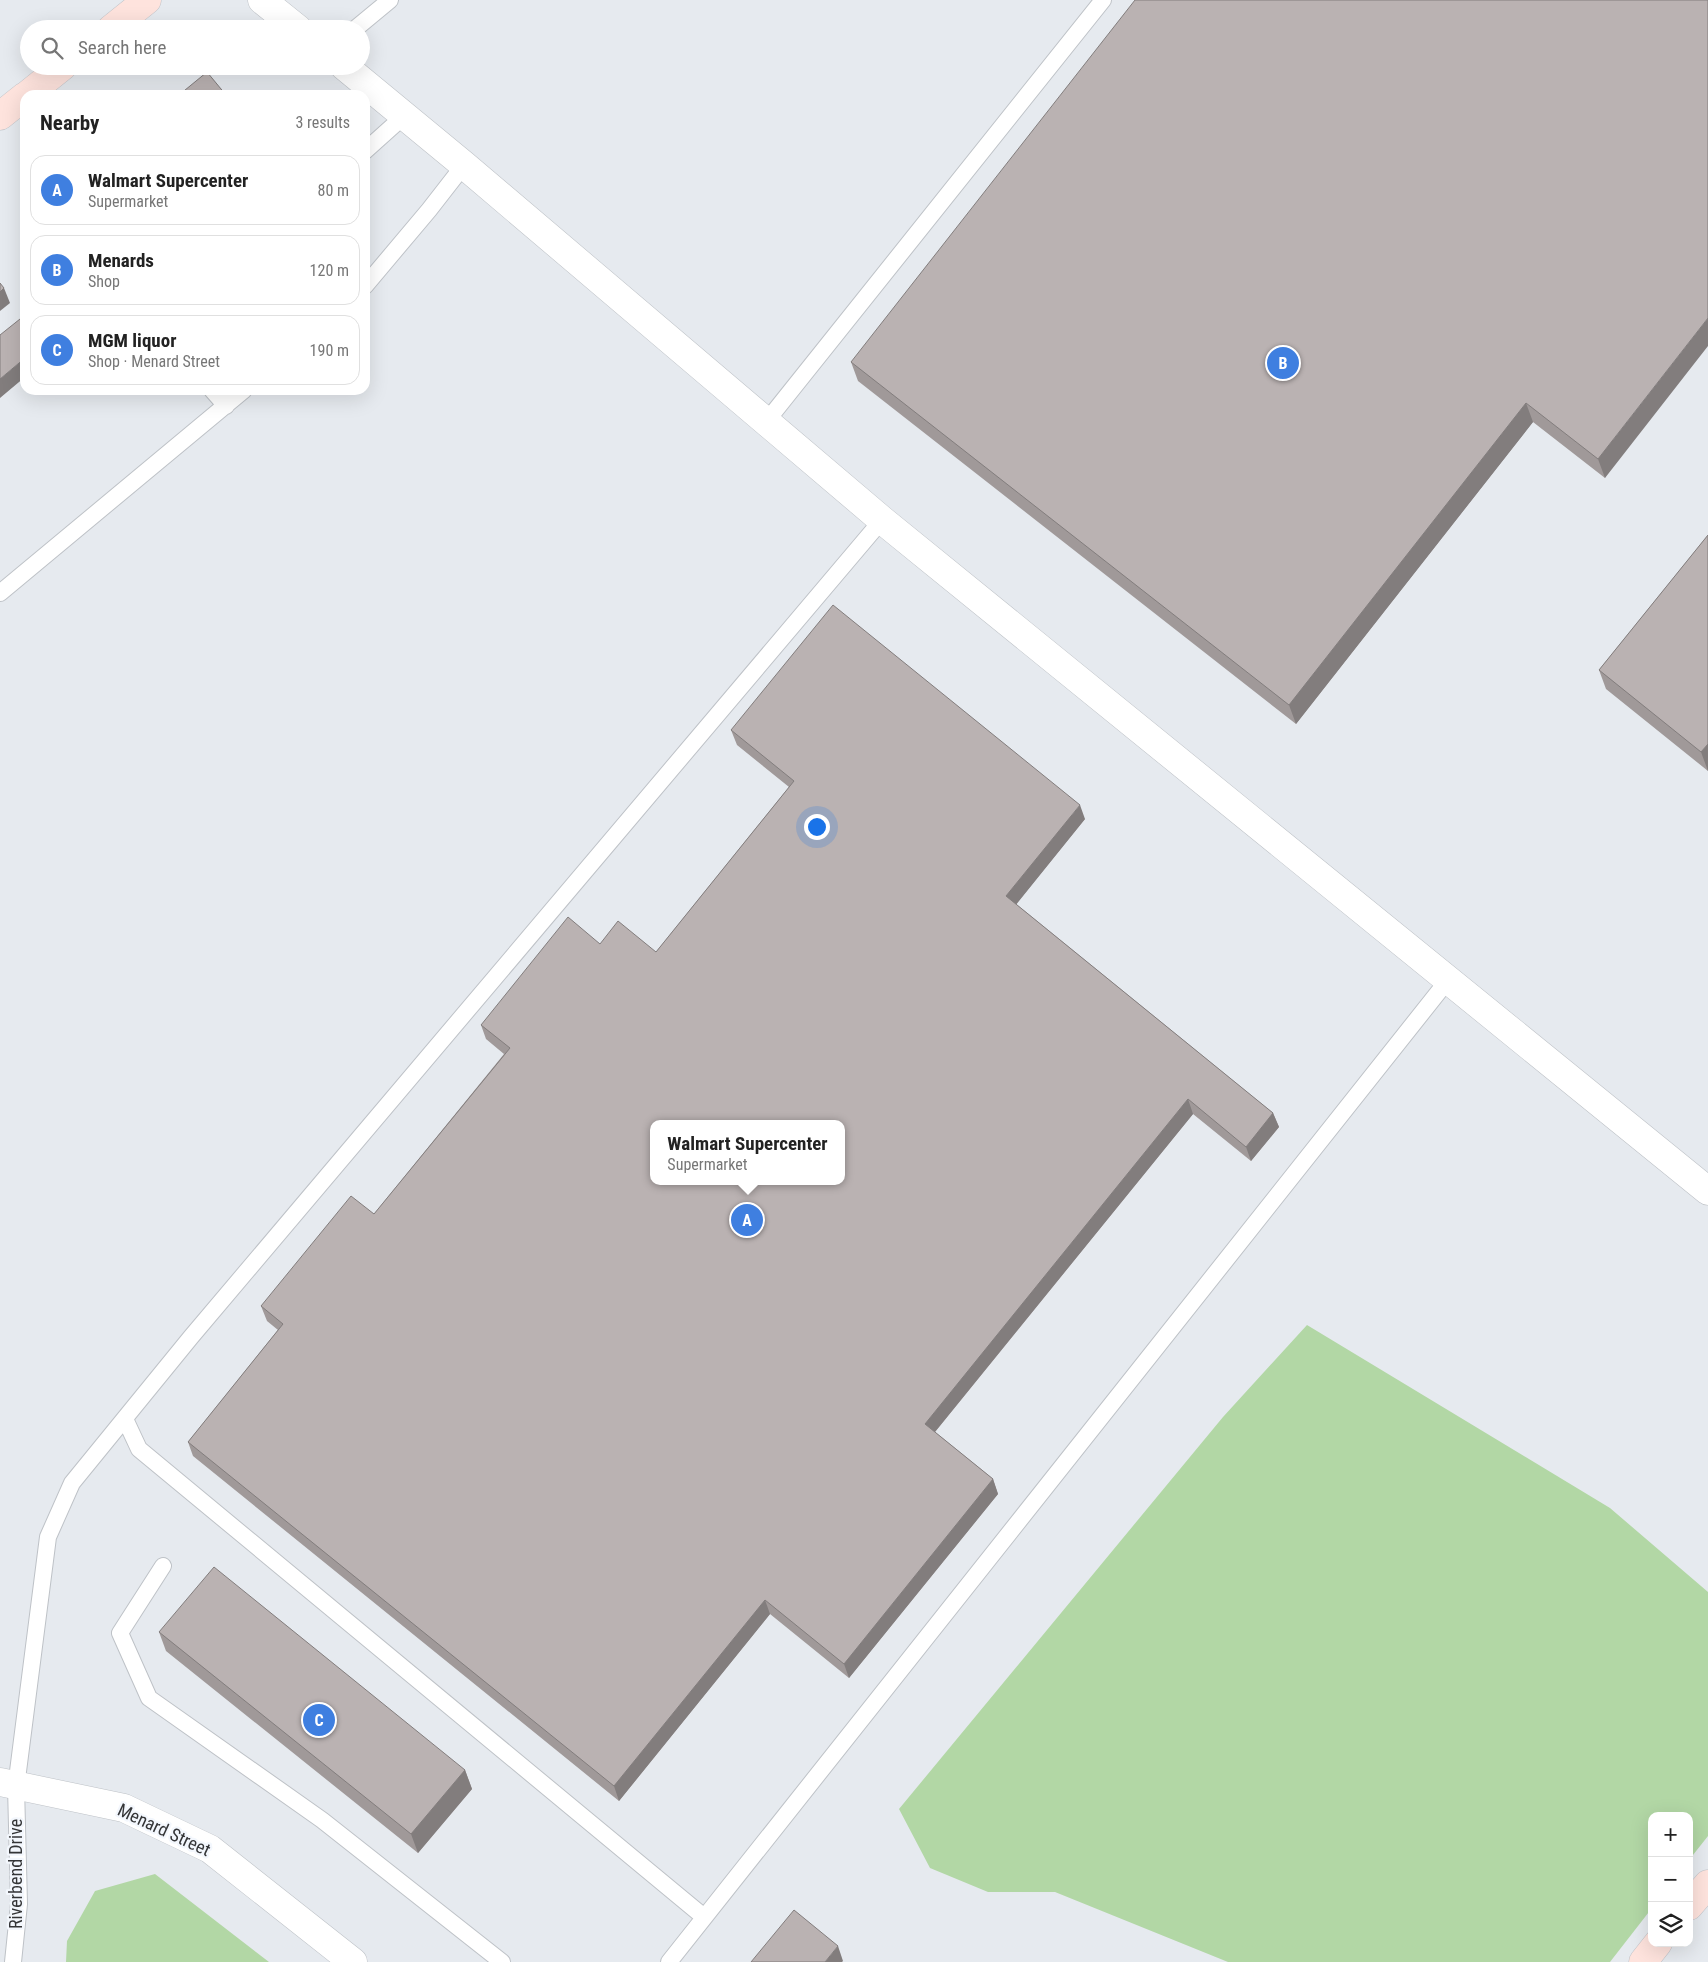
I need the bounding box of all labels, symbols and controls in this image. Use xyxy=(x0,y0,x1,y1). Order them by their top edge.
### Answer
search box xyxy=(20,20,370,75)
icon: search xyxy=(38,34,66,62)
text: Search here xyxy=(78,36,166,59)
text: Nearby xyxy=(40,111,99,135)
text: 3 results xyxy=(295,113,350,132)
text: Walmart Supercenter xyxy=(88,169,248,192)
text: A xyxy=(52,181,62,200)
text: 80 m xyxy=(317,181,349,200)
text: Supermarket xyxy=(88,192,168,211)
text: Menards xyxy=(88,249,154,272)
text: B xyxy=(53,261,61,280)
text: 120 m xyxy=(310,261,349,280)
text: Shop xyxy=(88,272,120,291)
text: MGM liquor xyxy=(88,329,176,352)
text: C xyxy=(52,341,62,360)
text: 190 m xyxy=(310,341,349,360)
pin: B xyxy=(1267,344,1299,382)
text: Shop · Menard Street xyxy=(88,352,220,371)
your location xyxy=(804,814,830,840)
popup xyxy=(650,1120,845,1185)
text: Walmart Supercenter xyxy=(667,1132,828,1155)
text: Supermarket xyxy=(667,1155,748,1174)
pin: A xyxy=(731,1201,763,1239)
pin: C xyxy=(303,1701,335,1739)
street label: Menard Street xyxy=(114,1799,214,1860)
map controls xyxy=(1648,1812,1693,1947)
button: + xyxy=(1648,1812,1693,1857)
street label: Riverbend Drive xyxy=(5,1819,26,1929)
button: − xyxy=(1648,1857,1693,1902)
button: layers xyxy=(1648,1902,1693,1947)

